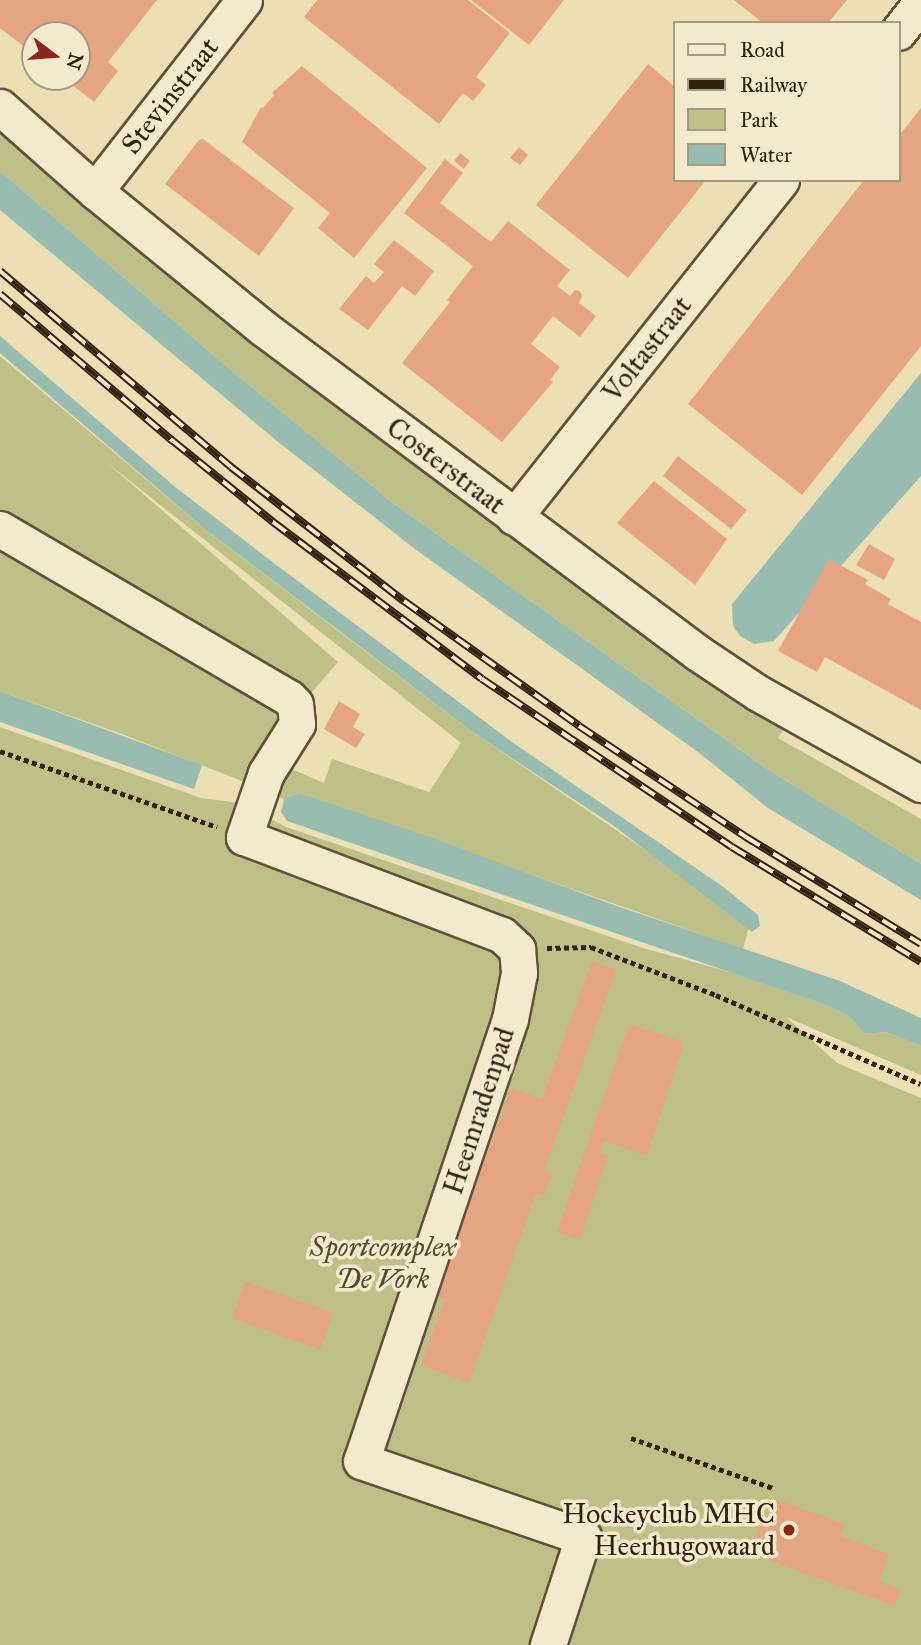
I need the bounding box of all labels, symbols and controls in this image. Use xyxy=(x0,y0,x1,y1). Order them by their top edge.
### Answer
north arrow xyxy=(21,21,91,91)
legend xyxy=(673,21,900,182)
street label: Stevinstraat xyxy=(114,31,226,161)
text: Road xyxy=(740,37,785,63)
text: N xyxy=(61,50,88,72)
text: Railway xyxy=(740,72,807,98)
text: Park xyxy=(740,107,778,133)
text: Water xyxy=(740,142,792,168)
street label: Voltastraat xyxy=(595,289,699,409)
street label: Costerstraat xyxy=(380,410,512,522)
street label: Heemradenpad xyxy=(436,1023,522,1199)
park label: Sportcomplex De Vork xyxy=(310,1230,456,1296)
place label: Hockeyclub MHC Heerhugowaard xyxy=(562,1497,775,1563)
marker: Hockeyclub MHC Heerhugowaard xyxy=(781,1522,797,1538)

